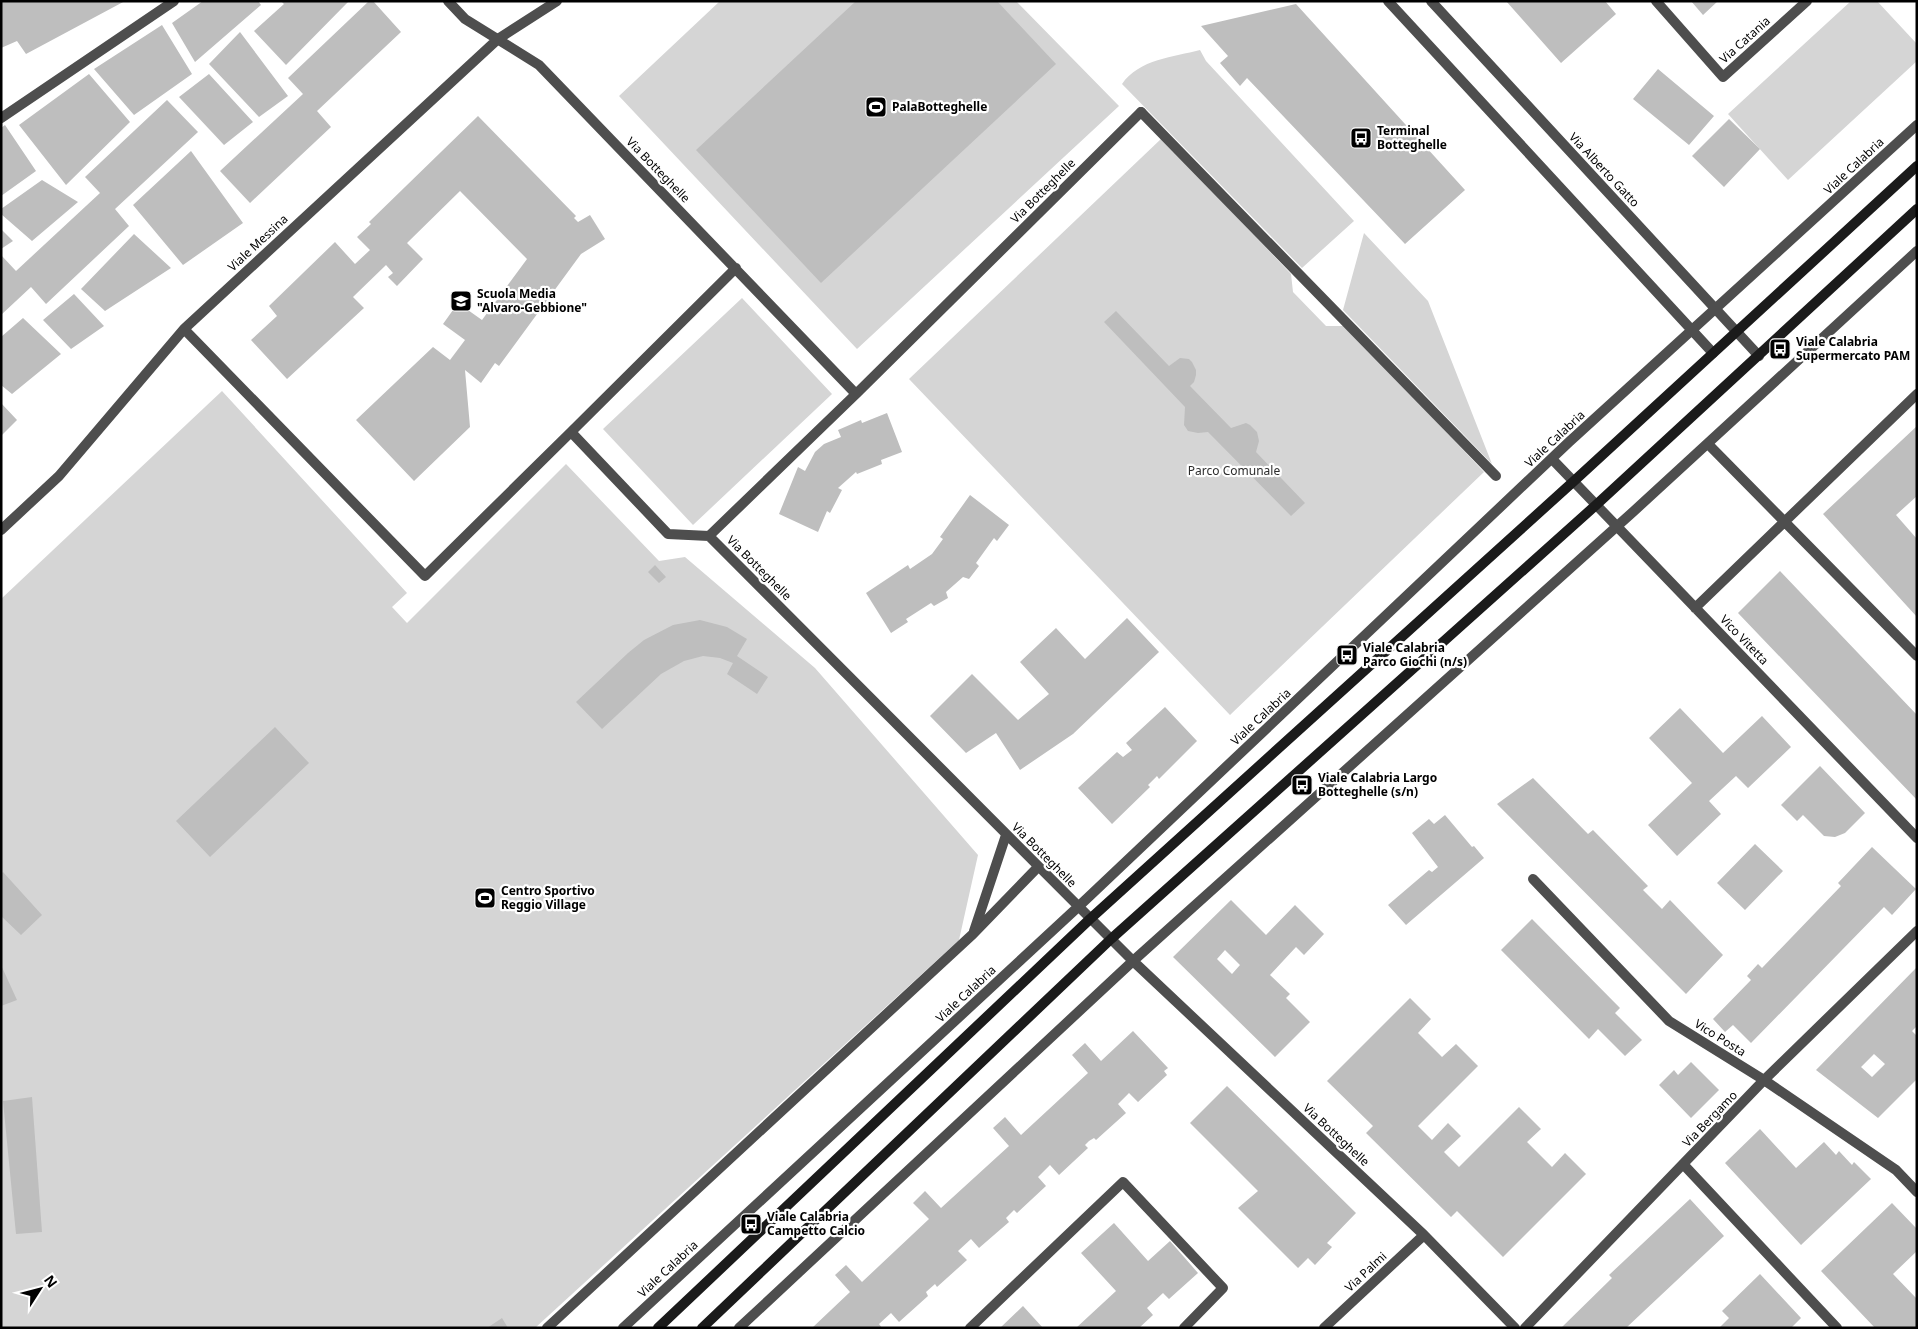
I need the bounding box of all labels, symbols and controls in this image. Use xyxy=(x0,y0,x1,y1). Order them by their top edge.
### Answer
street label: Via Catania xyxy=(1716,12,1774,67)
sports icon: PalaBotteghelle xyxy=(864,95,888,119)
place label: PalaBotteghelle xyxy=(892,98,987,115)
place label: Terminal Botteghelle xyxy=(1377,122,1447,153)
bus stop icon: Terminal Botteghelle xyxy=(1349,126,1373,150)
street label: Via Alberto Gatto xyxy=(1565,129,1643,211)
street label: Via Botteghelle xyxy=(623,133,694,206)
street label: Viale Calabria xyxy=(1820,133,1887,198)
street label: Via Botteghelle xyxy=(1007,154,1079,227)
street label: Viale Messina xyxy=(224,210,291,275)
place label: Scuola Media "Alvaro-Gebbione" xyxy=(477,285,587,316)
school or university icon: Scuola Media "Alvaro-Gebbione" xyxy=(449,289,473,313)
place label: Viale Calabria Supermercato PAM xyxy=(1796,333,1910,364)
bus stop icon: Viale Calabria Supermercato PAM xyxy=(1768,337,1792,361)
street label: Viale Calabria xyxy=(1521,406,1588,471)
park label: Parco Comunale xyxy=(1188,462,1280,479)
street label: Via Botteghelle xyxy=(723,532,796,604)
street label: Vico Vitetta xyxy=(1716,611,1772,668)
place label: Viale Calabria Parco Giochi (n/s) xyxy=(1363,639,1467,670)
bus stop icon: Viale Calabria Parco Giochi (n/s) xyxy=(1335,643,1359,667)
street label: Viale Calabria xyxy=(1227,684,1294,749)
place label: Viale Calabria Largo Botteghelle (s/n) xyxy=(1318,769,1437,800)
bus stop icon: Viale Calabria Largo Botteghelle (s/n) xyxy=(1290,773,1314,797)
street label: Via Botteghelle xyxy=(1008,819,1081,891)
place label: Centro Sportivo Reggio Village xyxy=(501,882,595,913)
sports icon: Centro Sportivo Reggio Village xyxy=(473,886,497,910)
street label: Viale Calabria xyxy=(932,961,999,1026)
street label: Vico Posta xyxy=(1691,1015,1749,1060)
street label: Via Bergamo xyxy=(1678,1087,1741,1151)
street label: Via Botteghelle xyxy=(1299,1099,1373,1170)
place label: Viale Calabria Campetto Calcio xyxy=(767,1208,865,1239)
bus stop icon: Viale Calabria Campetto Calcio xyxy=(739,1212,763,1236)
street label: Viale Calabria xyxy=(634,1236,701,1301)
street label: Via Palmi xyxy=(1341,1248,1390,1295)
north arrow xyxy=(15,1264,65,1314)
text: N xyxy=(40,1271,62,1291)

